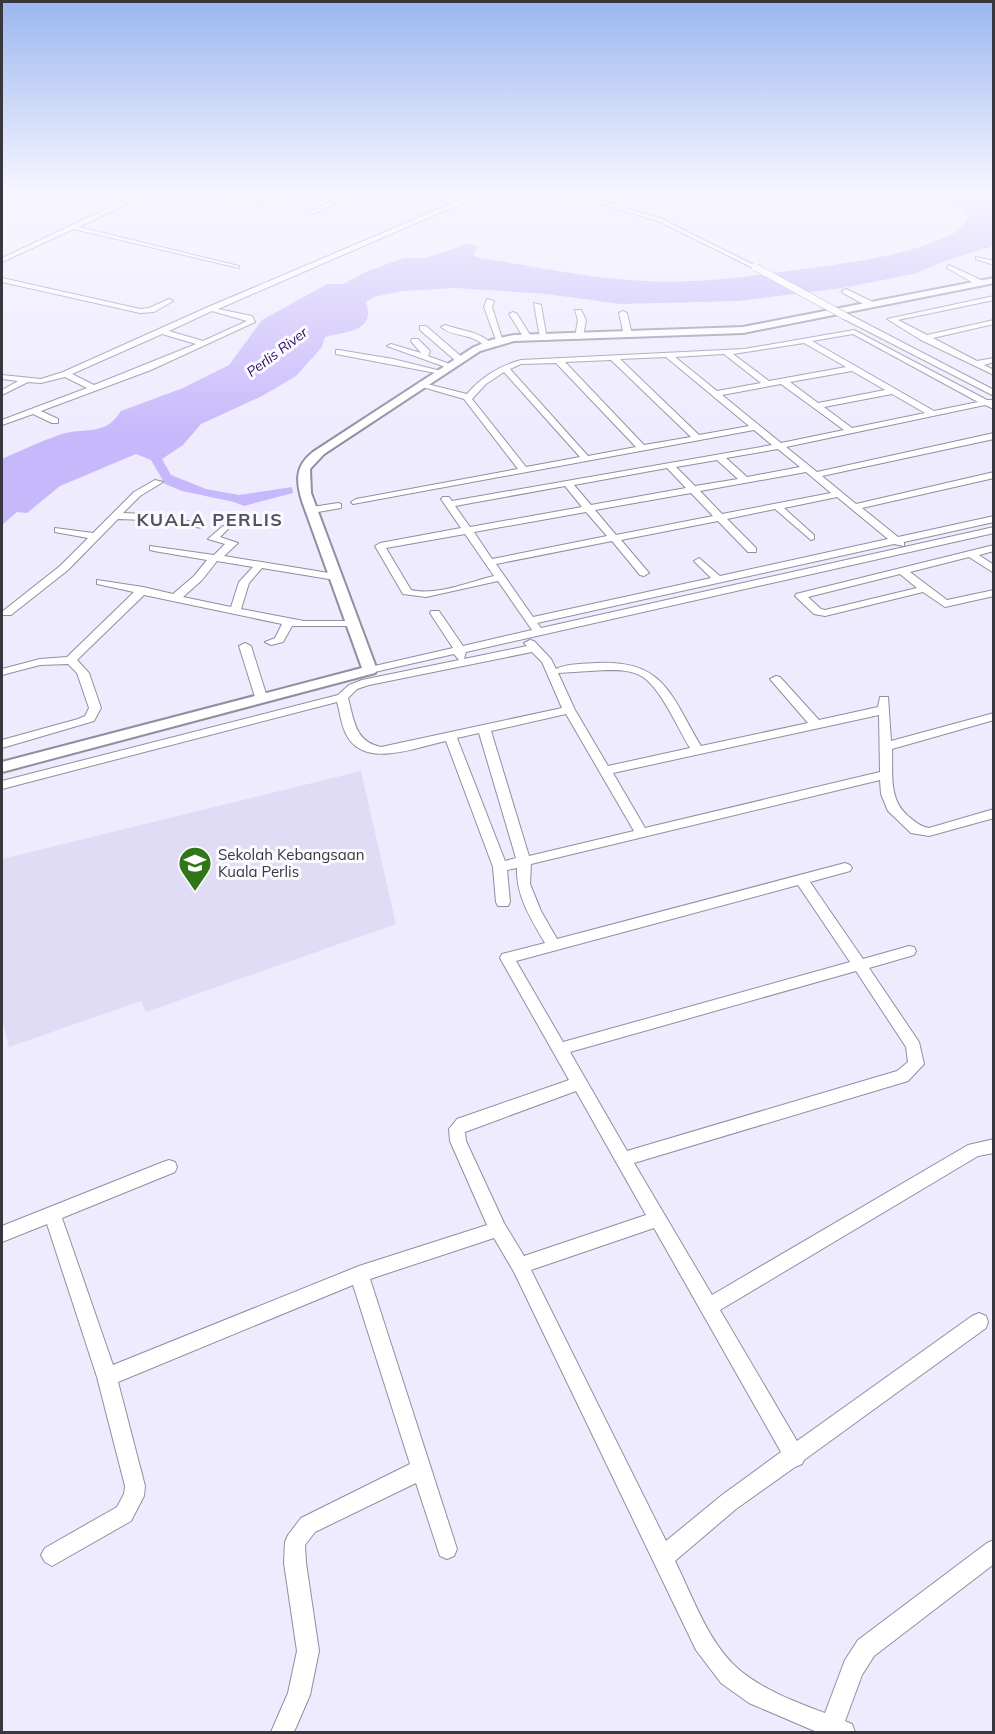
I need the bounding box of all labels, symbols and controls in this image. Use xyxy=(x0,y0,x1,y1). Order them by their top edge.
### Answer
water label: Perlis River xyxy=(243,323,312,381)
district label: KUALA PERLIS xyxy=(137,508,283,531)
school or university icon: Sekolah Kebangsaan Kuala Perlis xyxy=(177,845,213,892)
place label: Sekolah Kebangsaan Kuala Perlis xyxy=(218,845,364,881)

